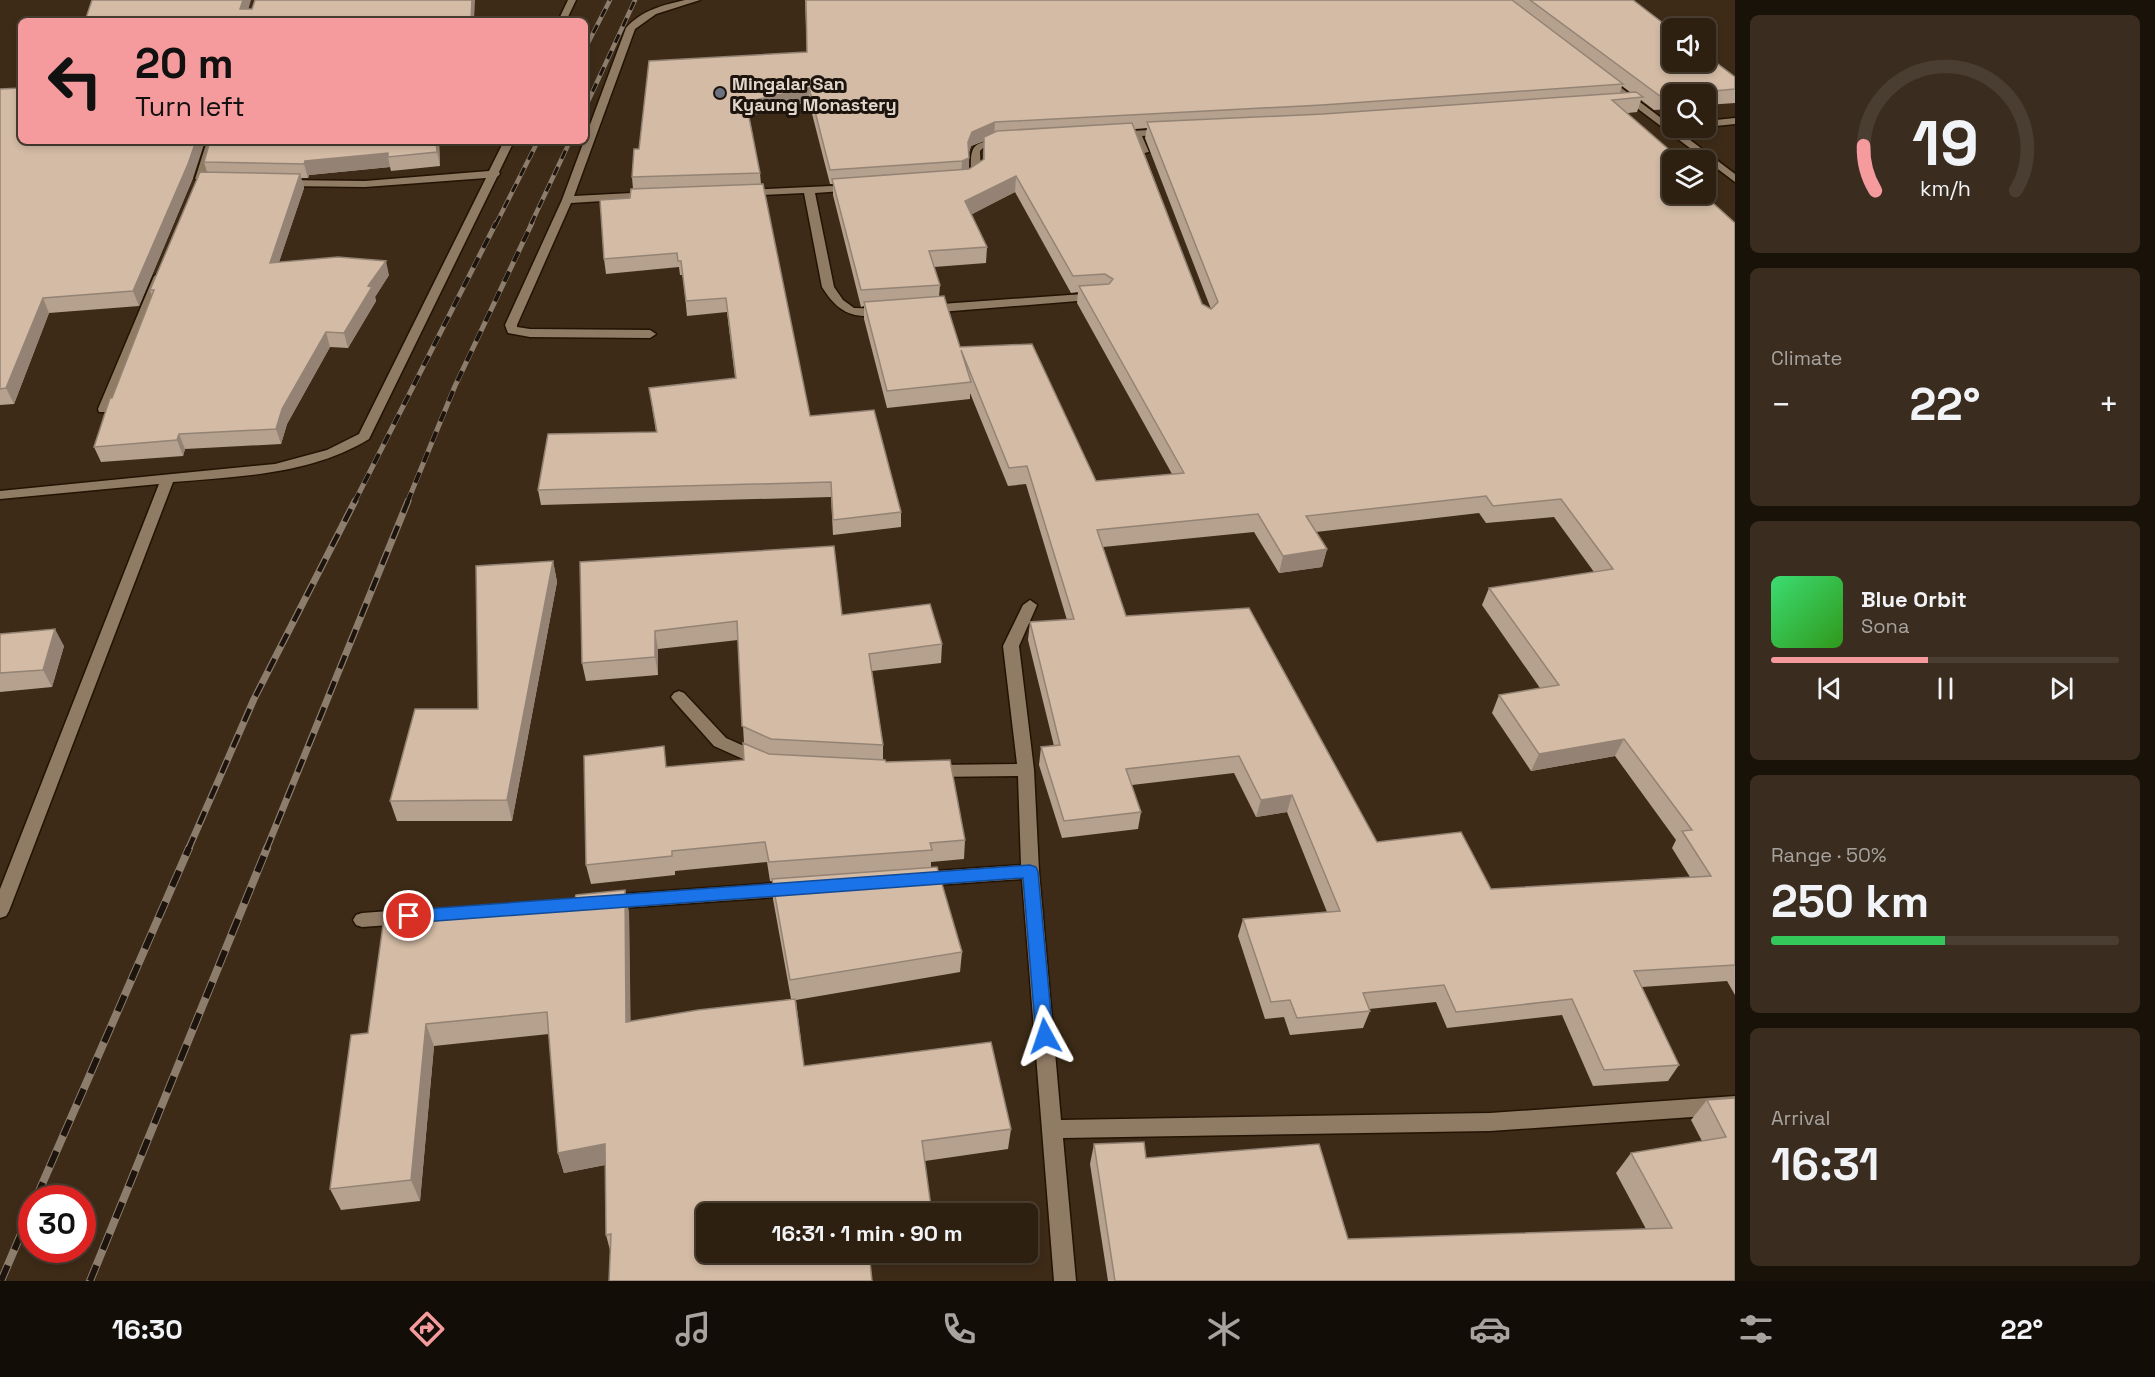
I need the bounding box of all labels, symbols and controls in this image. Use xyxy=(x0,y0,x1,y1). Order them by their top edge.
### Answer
map controls xyxy=(1662,18,1716,204)
button: sound xyxy=(1662,18,1716,72)
text: 20 m xyxy=(135,37,234,90)
icon: left xyxy=(36,42,114,120)
place label: Mingalar San Kyaung Monastery xyxy=(732,72,897,116)
button: search xyxy=(1662,84,1716,138)
marker: Mingalar San Kyaung Monastery xyxy=(713,86,727,100)
text: Turn left xyxy=(135,89,245,124)
text: 19 xyxy=(1912,104,1978,183)
button: layers xyxy=(1662,150,1716,204)
text: km/h xyxy=(1919,175,1971,202)
text: Climate xyxy=(1771,345,1842,371)
text: 22° xyxy=(1909,376,1981,433)
text: − xyxy=(1771,384,1791,426)
text: + xyxy=(2099,384,2119,426)
text: Blue Orbit xyxy=(1861,585,1967,613)
text: Sona xyxy=(1861,613,1909,639)
icon: previous xyxy=(1813,672,1846,705)
icon: pause xyxy=(1929,672,1962,705)
icon: next xyxy=(2045,672,2078,705)
text: Range · 50% xyxy=(1771,842,1886,868)
text: 250 km xyxy=(1771,873,1929,930)
pin xyxy=(383,890,434,941)
icon: arrive xyxy=(392,899,425,932)
position arrow xyxy=(1013,1004,1077,1068)
text: Arrival xyxy=(1771,1105,1830,1131)
text: 16:31 xyxy=(1771,1136,1879,1193)
speed limit sign: 30 xyxy=(18,1185,96,1263)
text: 16:31 · 1 min · 90 m xyxy=(772,1219,962,1247)
icon: directions xyxy=(406,1308,448,1350)
icon: music xyxy=(672,1308,714,1350)
icon: phone xyxy=(938,1308,980,1350)
icon: climate xyxy=(1203,1308,1245,1350)
icon: car xyxy=(1469,1308,1511,1350)
icon: filters xyxy=(1735,1308,1777,1350)
text: 16:30 xyxy=(112,1312,183,1347)
text: 22° xyxy=(2000,1312,2043,1347)

